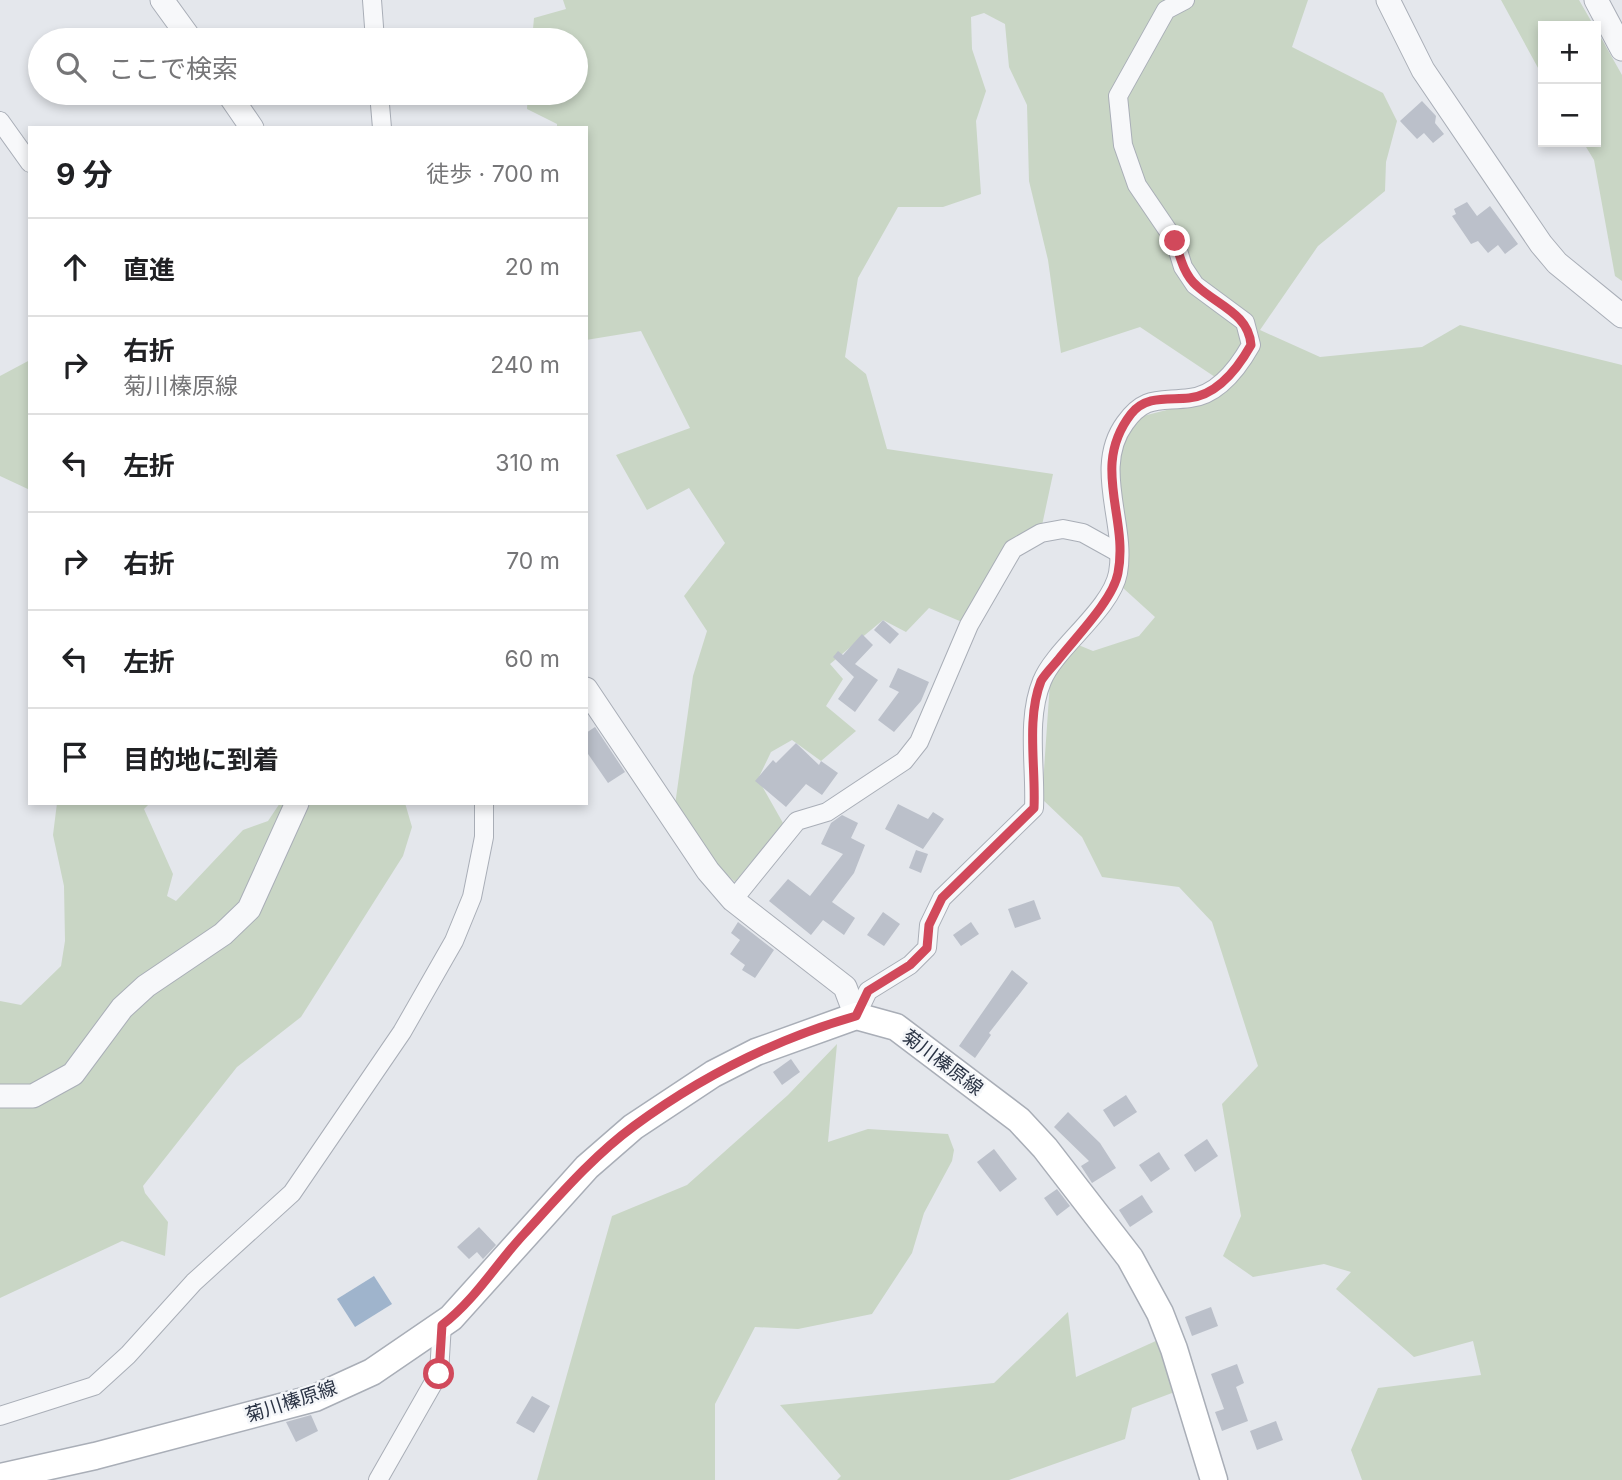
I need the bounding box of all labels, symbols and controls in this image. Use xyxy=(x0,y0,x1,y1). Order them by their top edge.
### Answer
map controls xyxy=(1538,21,1601,147)
button: + xyxy=(1538,21,1601,84)
search box xyxy=(28,28,588,105)
icon: search xyxy=(52,48,90,86)
text: ここで検索 xyxy=(108,53,238,84)
button: − xyxy=(1538,84,1601,147)
text: 9 分 xyxy=(56,156,113,192)
text: 徒歩 · 700 m xyxy=(426,160,560,188)
route end xyxy=(1159,225,1190,256)
icon: ahead xyxy=(56,248,94,286)
text: 20 m xyxy=(505,253,560,281)
text: 直進 xyxy=(123,254,175,285)
text: 右折 xyxy=(123,335,175,366)
icon: right xyxy=(56,346,94,384)
text: 240 m xyxy=(490,351,560,379)
text: 菊川榛原線 xyxy=(123,372,238,400)
icon: left xyxy=(56,444,94,482)
text: 310 m xyxy=(495,449,560,477)
text: 左折 xyxy=(123,450,175,481)
icon: right xyxy=(56,542,94,580)
text: 70 m xyxy=(506,547,560,575)
text: 右折 xyxy=(123,548,175,579)
icon: left xyxy=(56,640,94,678)
text: 60 m xyxy=(505,645,560,673)
text: 左折 xyxy=(123,646,175,677)
icon: arrive xyxy=(56,738,94,776)
text: 目的地に到着 xyxy=(123,744,279,775)
street label: 菊川榛原線 xyxy=(898,1025,988,1100)
route start xyxy=(423,1358,454,1389)
street label: 菊川榛原線 xyxy=(242,1376,340,1427)

